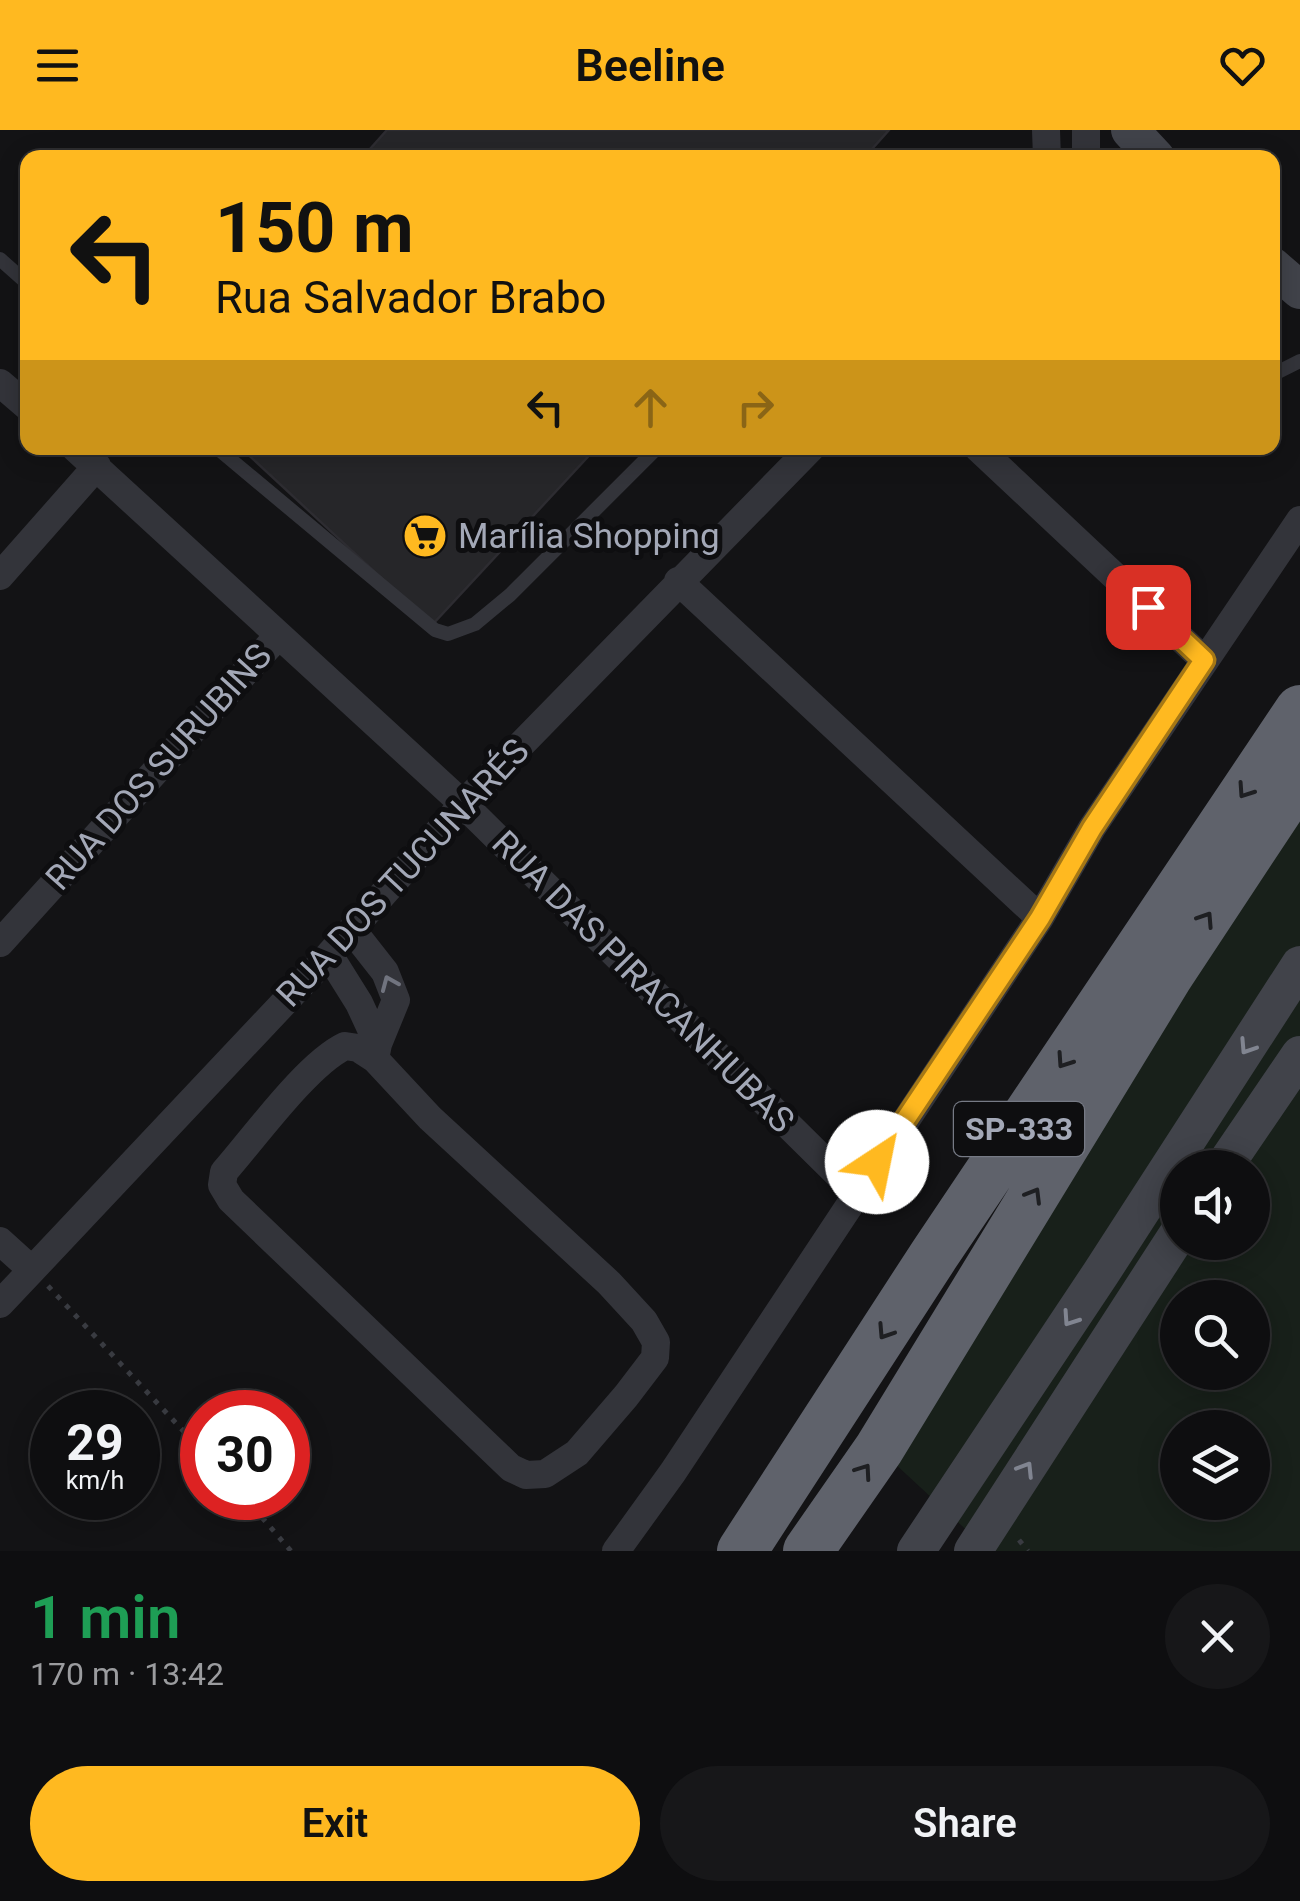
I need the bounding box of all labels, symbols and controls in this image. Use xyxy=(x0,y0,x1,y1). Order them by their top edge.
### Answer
icon: menu xyxy=(30,38,85,93)
icon: heart xyxy=(1215,38,1270,93)
text: Beeline xyxy=(575,39,725,92)
text: 150 m xyxy=(215,187,414,269)
icon: left xyxy=(50,190,180,320)
text: Rua Salvador Brabo xyxy=(215,271,607,324)
icon: left xyxy=(518,380,573,435)
icon: ahead xyxy=(623,380,678,435)
icon: right xyxy=(728,380,783,435)
supermarket icon: Marília Shopping xyxy=(402,513,448,559)
place label: Marília Shopping xyxy=(458,516,720,557)
pin xyxy=(1106,565,1191,650)
icon: arrive xyxy=(1121,580,1176,635)
street label: RUA DOS SURUBINS xyxy=(38,636,280,898)
street label: RUA DOS TUCUNARÉS xyxy=(268,731,538,1015)
one-way arrow xyxy=(1239,779,1257,798)
street label: RUA DAS PIRACANHUBAS xyxy=(484,823,802,1141)
one-way arrow xyxy=(1193,911,1212,929)
one-way arrow xyxy=(380,975,400,993)
one-way arrow xyxy=(1240,1036,1259,1054)
one-way arrow xyxy=(1058,1049,1076,1068)
road number: SP-333 xyxy=(954,1102,1084,1156)
position arrow xyxy=(825,1110,929,1214)
map controls xyxy=(1160,1150,1270,1520)
button: sound xyxy=(1160,1150,1270,1260)
one-way arrow xyxy=(1022,1188,1041,1206)
button: search xyxy=(1160,1280,1270,1390)
one-way arrow xyxy=(1064,1308,1082,1327)
one-way arrow xyxy=(878,1321,897,1339)
speed limit sign: 30 xyxy=(180,1390,310,1520)
button: layers xyxy=(1160,1410,1270,1520)
text: 29 xyxy=(66,1414,124,1472)
one-way arrow xyxy=(1013,1462,1032,1480)
one-way arrow xyxy=(852,1464,870,1483)
text: km/h xyxy=(66,1466,124,1495)
text: 1 min xyxy=(30,1582,180,1653)
button: close xyxy=(1165,1584,1270,1689)
text: 170 m · 13:42 xyxy=(30,1655,224,1693)
button: Exit xyxy=(30,1766,640,1881)
button: Share xyxy=(660,1766,1270,1881)

